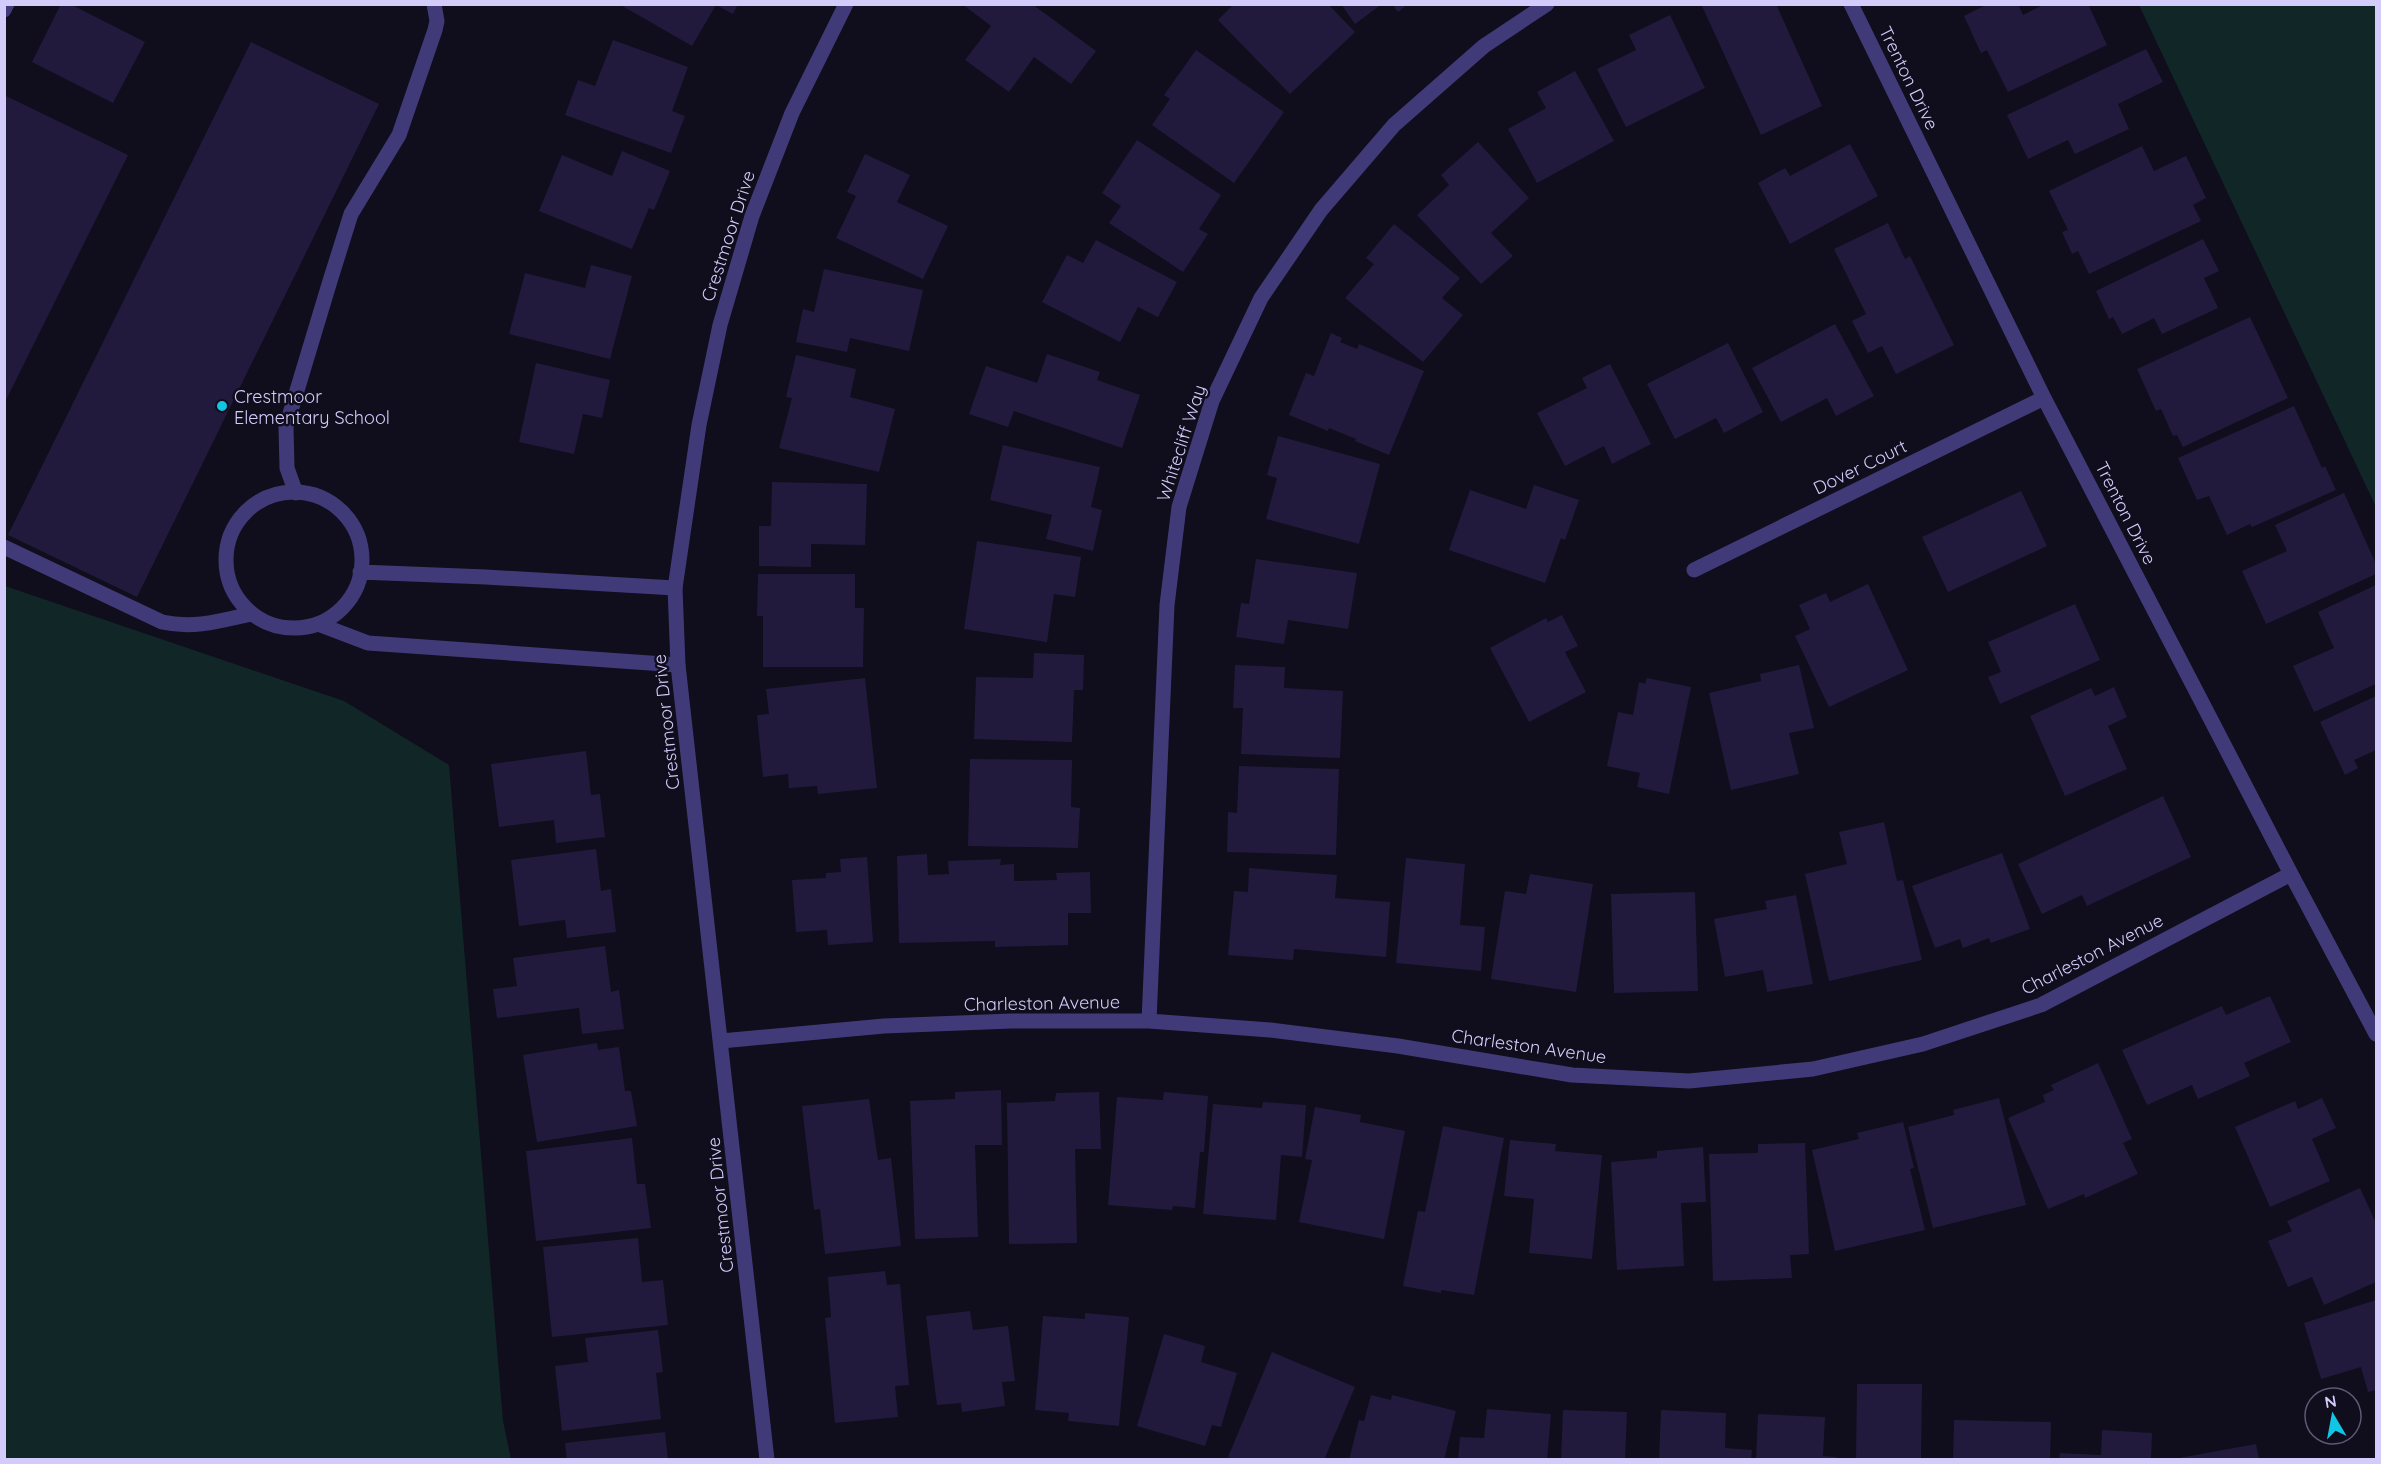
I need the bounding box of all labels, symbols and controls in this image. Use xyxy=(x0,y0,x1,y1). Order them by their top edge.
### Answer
street label: Trenton Drive xyxy=(1874,22,1944,134)
street label: Crestmoor Drive xyxy=(696,168,760,304)
street label: Whitecliff Way xyxy=(1151,382,1211,504)
place label: Crestmoor Elementary School xyxy=(234,385,390,429)
marker: Crestmoor Elementary School xyxy=(215,399,229,413)
street label: Dover Court xyxy=(1809,434,1911,500)
street label: Trenton Drive xyxy=(2090,458,2162,568)
street label: Crestmoor Drive xyxy=(647,653,685,791)
street label: Charleston Avenue xyxy=(2017,908,2167,1000)
street label: Charleston Avenue xyxy=(964,990,1120,1016)
street label: Charleston Avenue xyxy=(1450,1024,1608,1068)
street label: Crestmoor Drive xyxy=(701,1136,739,1274)
north arrow xyxy=(2303,1386,2363,1446)
text: N xyxy=(2323,1390,2338,1412)

